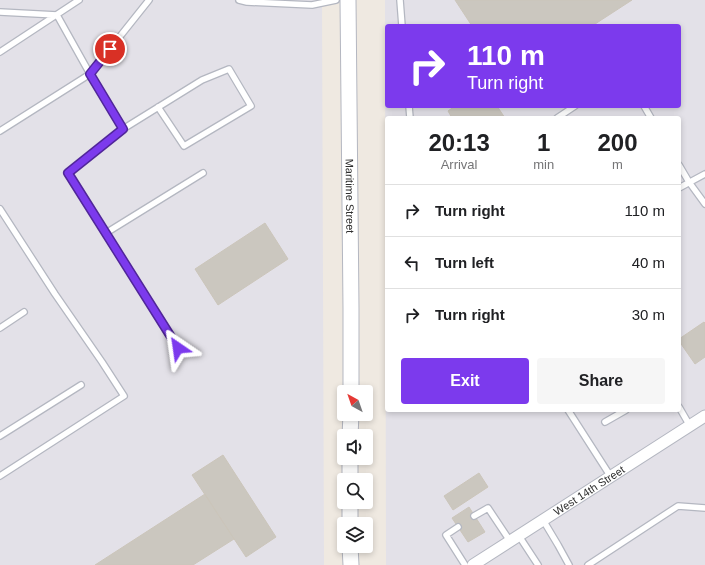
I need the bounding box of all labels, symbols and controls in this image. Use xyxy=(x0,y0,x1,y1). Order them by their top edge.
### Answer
pin xyxy=(93,32,127,66)
icon: arrive xyxy=(99,38,121,60)
icon: right xyxy=(401,40,453,92)
text: 110 m xyxy=(467,40,545,71)
text: Turn right xyxy=(467,73,543,93)
text: 20:13 xyxy=(428,129,490,156)
text: 1 xyxy=(537,129,550,156)
text: 200 xyxy=(598,129,638,156)
text: Arrival xyxy=(441,157,478,172)
text: min xyxy=(533,157,554,172)
text: m xyxy=(612,157,623,172)
street label: Maritime Street xyxy=(344,159,356,233)
icon: right xyxy=(401,200,423,222)
text: Turn right xyxy=(435,202,505,219)
text: 110 m xyxy=(624,202,665,219)
icon: left xyxy=(401,252,423,274)
text: Turn left xyxy=(435,254,494,271)
text: 40 m xyxy=(632,254,665,271)
icon: right xyxy=(401,304,423,326)
text: Turn right xyxy=(435,306,505,323)
text: 30 m xyxy=(632,306,665,323)
position arrow xyxy=(157,327,199,369)
button: Exit xyxy=(401,358,529,404)
button: Share xyxy=(537,358,665,404)
north arrow xyxy=(337,385,373,421)
map controls xyxy=(337,385,373,553)
button: sound xyxy=(337,429,373,465)
street label: West 14th Street xyxy=(551,463,627,518)
button: search xyxy=(337,473,373,509)
button: layers xyxy=(337,517,373,553)

